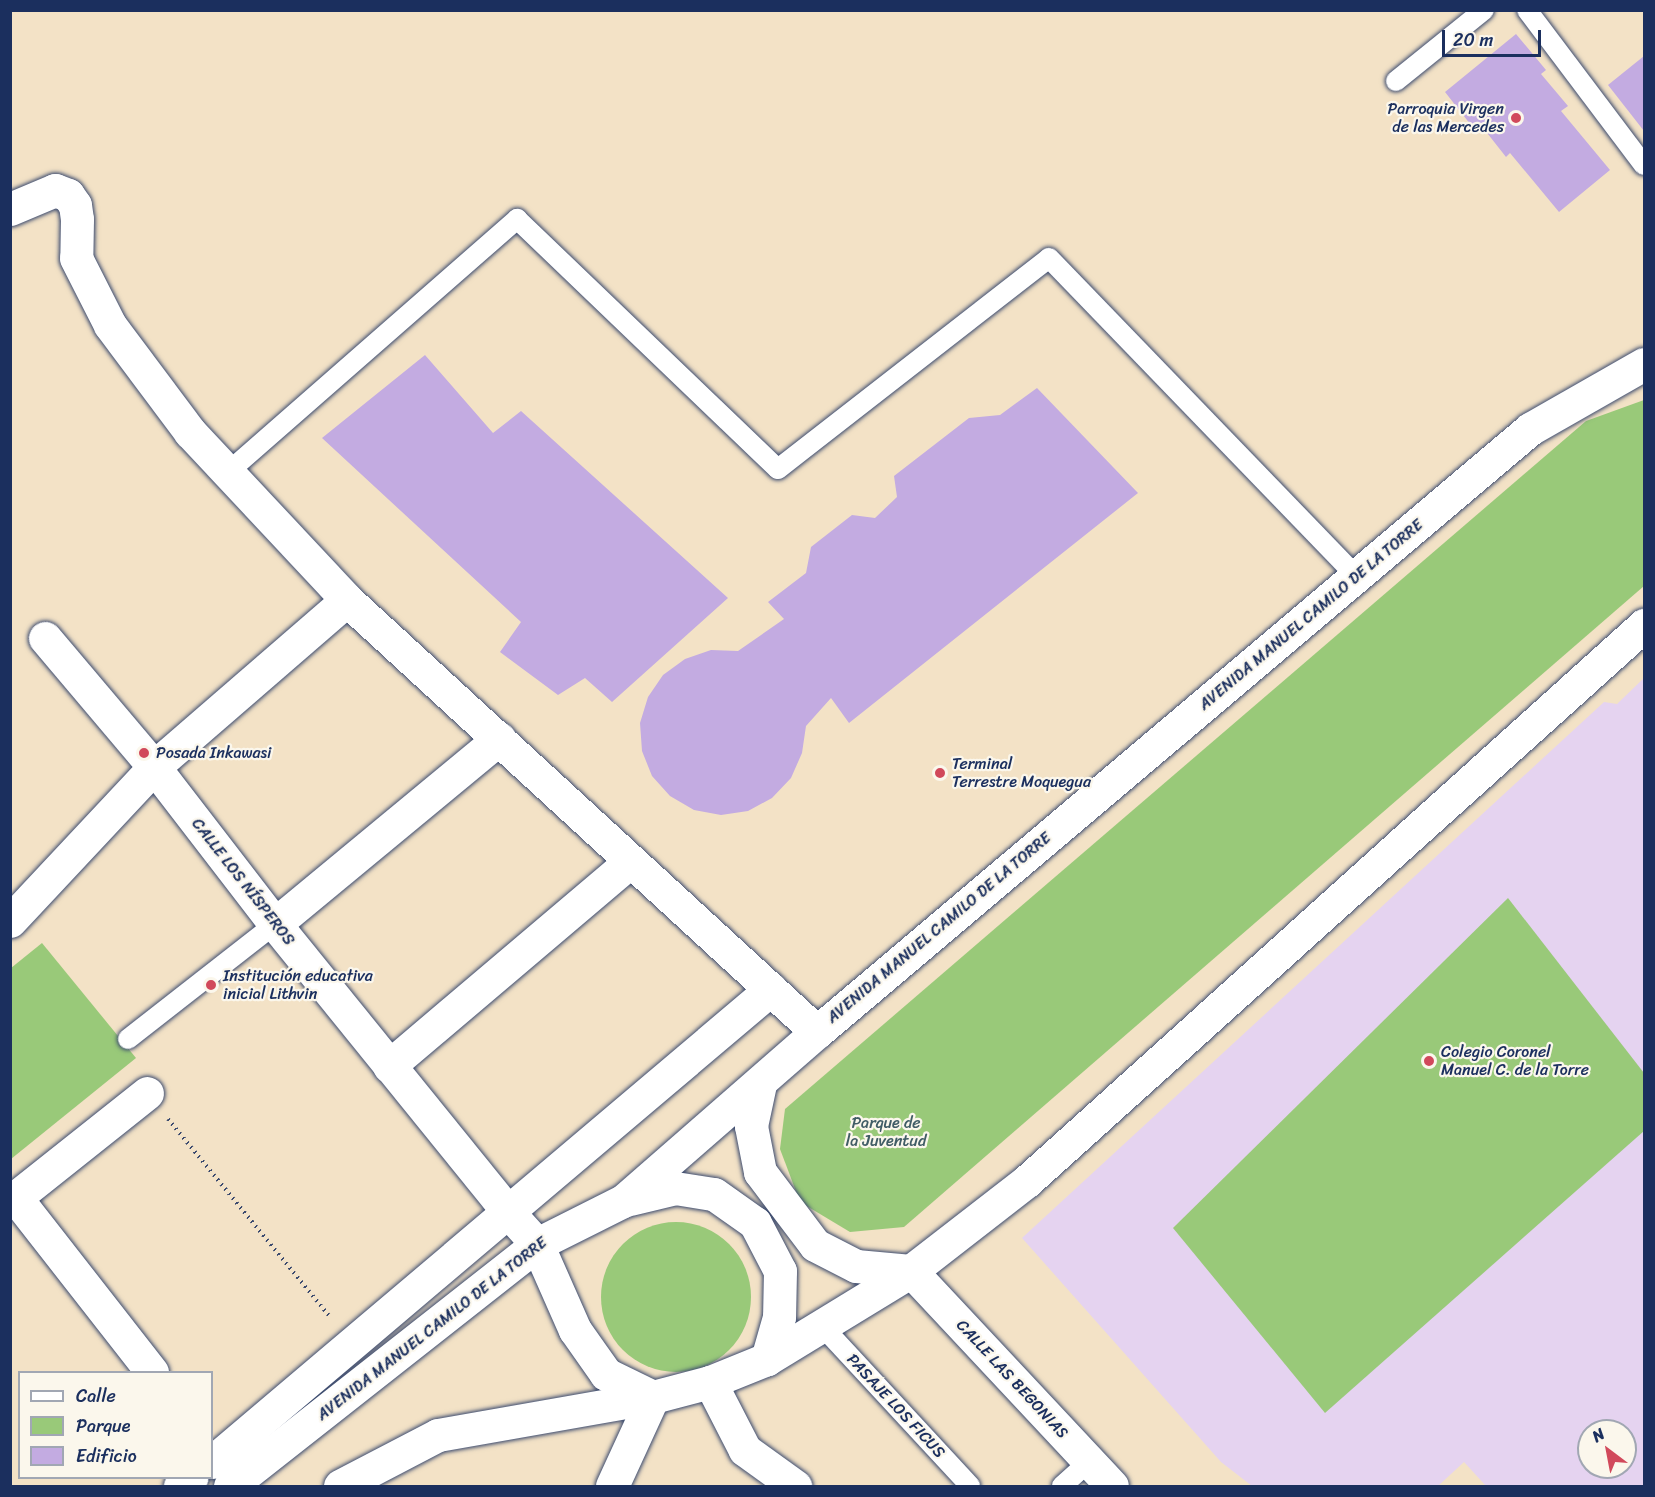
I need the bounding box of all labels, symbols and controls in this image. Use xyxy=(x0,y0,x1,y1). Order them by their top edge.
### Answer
scale bar xyxy=(1445,18,1544,56)
text: 20 m xyxy=(1453,24,1493,56)
place label: Parroquia Virgen de las Mercedes xyxy=(1387,99,1504,137)
marker: Parroquia Virgen de las Mercedes xyxy=(1509,111,1523,125)
street label: AVENIDA MANUEL CAMILO DE LA TORRE xyxy=(1195,515,1427,715)
place label: Posada Inkawasi xyxy=(156,743,272,763)
marker: Posada Inkawasi xyxy=(137,746,151,760)
place label: Terminal Terrestre Moquegua xyxy=(952,754,1091,792)
marker: Terminal Terrestre Moquegua xyxy=(933,766,947,780)
street label: CALLE LOS NÍSPEROS xyxy=(187,815,299,949)
street label: AVENIDA MANUEL CAMILO DE LA TORRE xyxy=(823,828,1055,1028)
place label: Institución educativa inicial Lithvin xyxy=(223,966,373,1004)
marker: Institución educativa inicial Lithvin xyxy=(204,978,218,992)
place label: Colegio Coronel Manuel C. de la Torre xyxy=(1441,1042,1589,1080)
marker: Colegio Coronel Manuel C. de la Torre xyxy=(1422,1054,1436,1068)
park label: Parque de la Juventud xyxy=(846,1113,926,1151)
street label: AVENIDA MANUEL CAMILO DE LA TORRE xyxy=(313,1233,551,1425)
street label: CALLE LAS BEGONIAS xyxy=(952,1316,1072,1442)
street label: PASAJE LOS FICUS xyxy=(843,1350,949,1462)
legend xyxy=(18,1371,213,1479)
text: Calle xyxy=(76,1380,116,1412)
text: Parque xyxy=(76,1410,130,1442)
north arrow xyxy=(1577,1419,1637,1479)
text: N xyxy=(1586,1420,1611,1450)
text: Edificio xyxy=(76,1440,137,1472)

